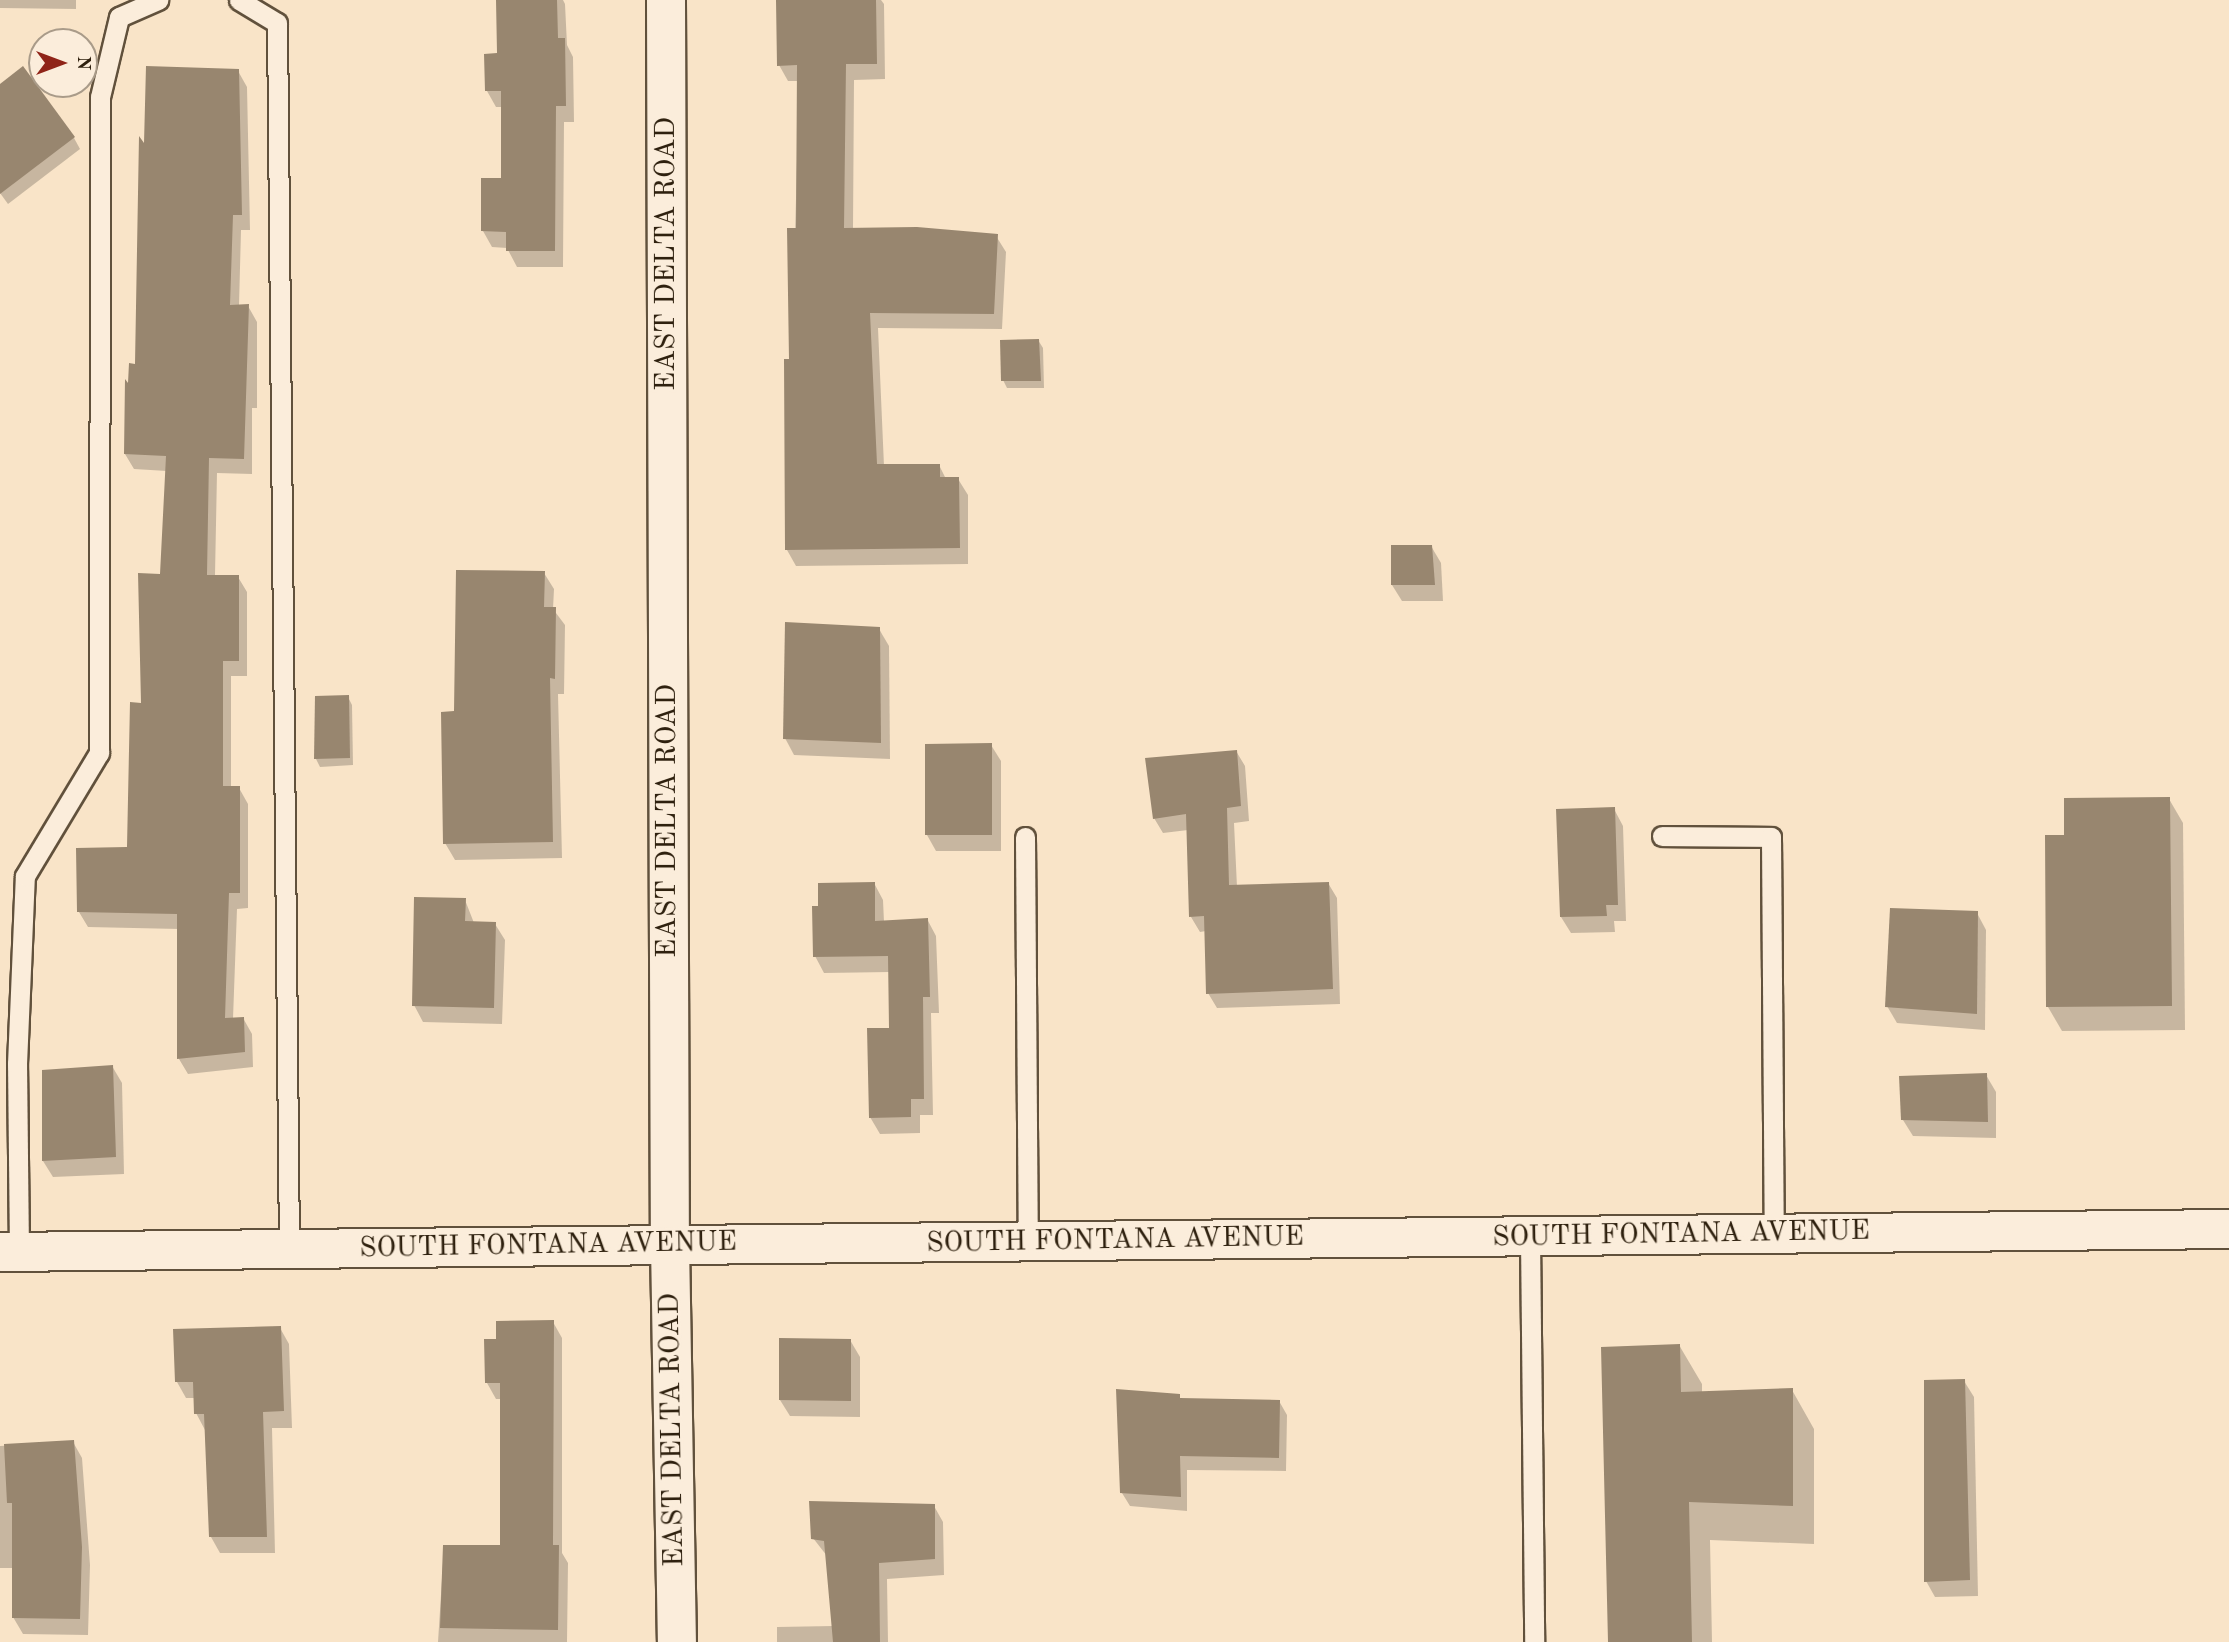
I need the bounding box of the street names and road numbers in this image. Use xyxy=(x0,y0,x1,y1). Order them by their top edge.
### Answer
street label: EAST DELTA ROAD xyxy=(650,117,684,391)
street label: EAST DELTA ROAD xyxy=(651,684,685,958)
street label: SOUTH FONTANA AVENUE xyxy=(1492,1215,1870,1255)
street label: SOUTH FONTANA AVENUE xyxy=(926,1221,1304,1261)
street label: SOUTH FONTANA AVENUE xyxy=(359,1226,737,1266)
street label: EAST DELTA ROAD xyxy=(654,1293,692,1567)

